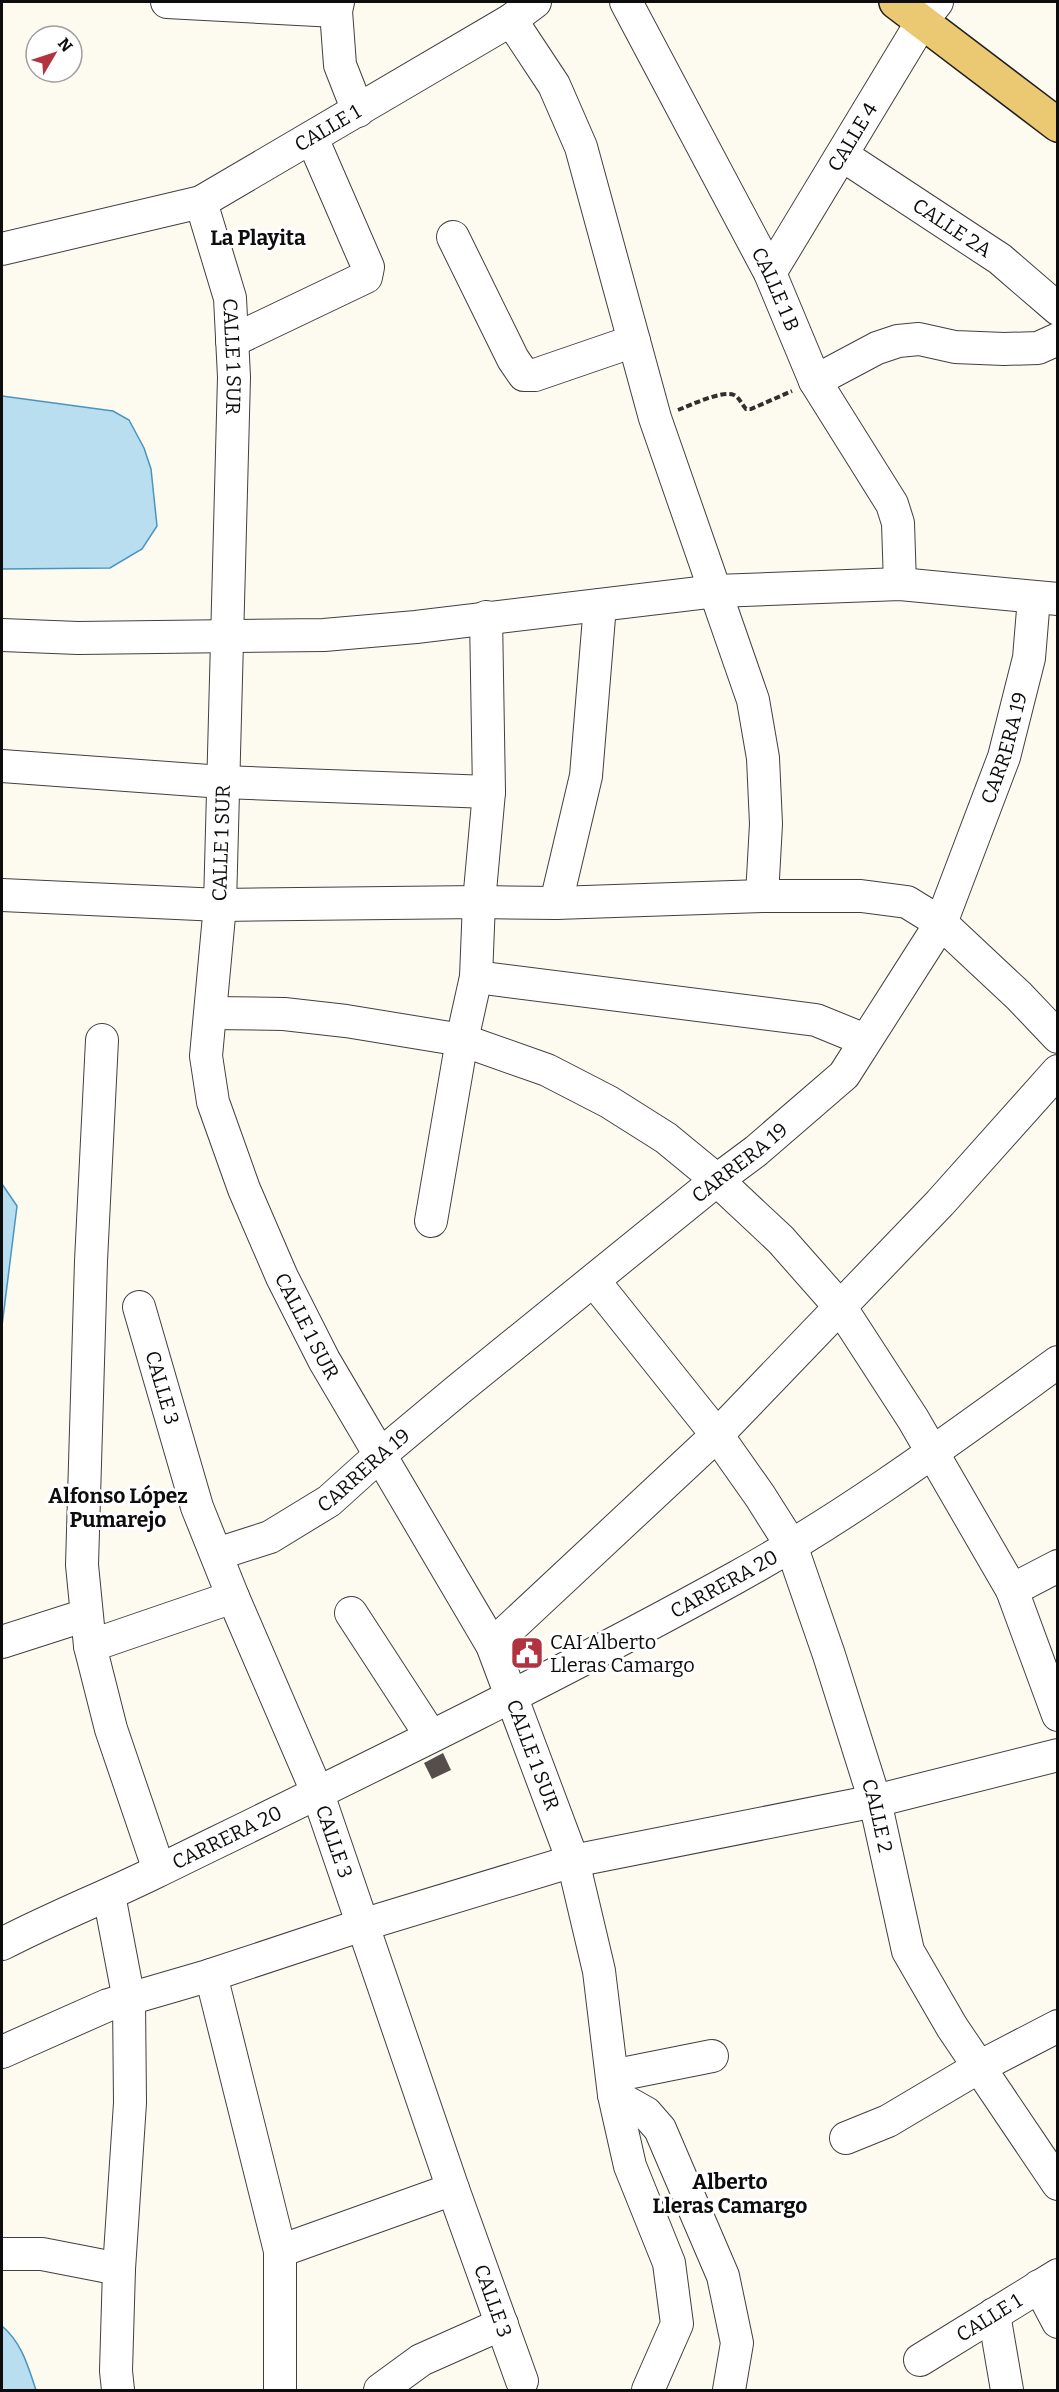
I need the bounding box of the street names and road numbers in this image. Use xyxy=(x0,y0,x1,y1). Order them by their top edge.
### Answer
street label: CALLE 4 xyxy=(822,98,882,176)
street label: CALLE 1 xyxy=(290,99,365,157)
street label: CALLE 2A xyxy=(908,193,997,263)
street label: CALLE 1 B xyxy=(746,243,805,335)
street label: CALLE 1 SUR xyxy=(218,298,246,415)
street label: CARRERA 19 xyxy=(975,690,1032,807)
street label: CALLE 1 SUR xyxy=(207,784,235,902)
street label: CARRERA 19 xyxy=(687,1117,792,1208)
street label: CALLE 1 SUR xyxy=(270,1269,345,1384)
street label: CALLE 3 xyxy=(140,1348,184,1427)
street label: CARRERA 19 xyxy=(313,1423,415,1517)
street label: CARRERA 20 xyxy=(666,1544,782,1623)
street label: CALLE 1 SUR xyxy=(501,1696,565,1813)
street label: CALLE 2 xyxy=(857,1776,898,1855)
street label: CARRERA 20 xyxy=(168,1800,286,1874)
street label: CALLE 3 xyxy=(311,1802,358,1881)
street label: CALLE 3 xyxy=(469,2261,517,2341)
street label: CALLE 1 xyxy=(952,2288,1026,2347)

